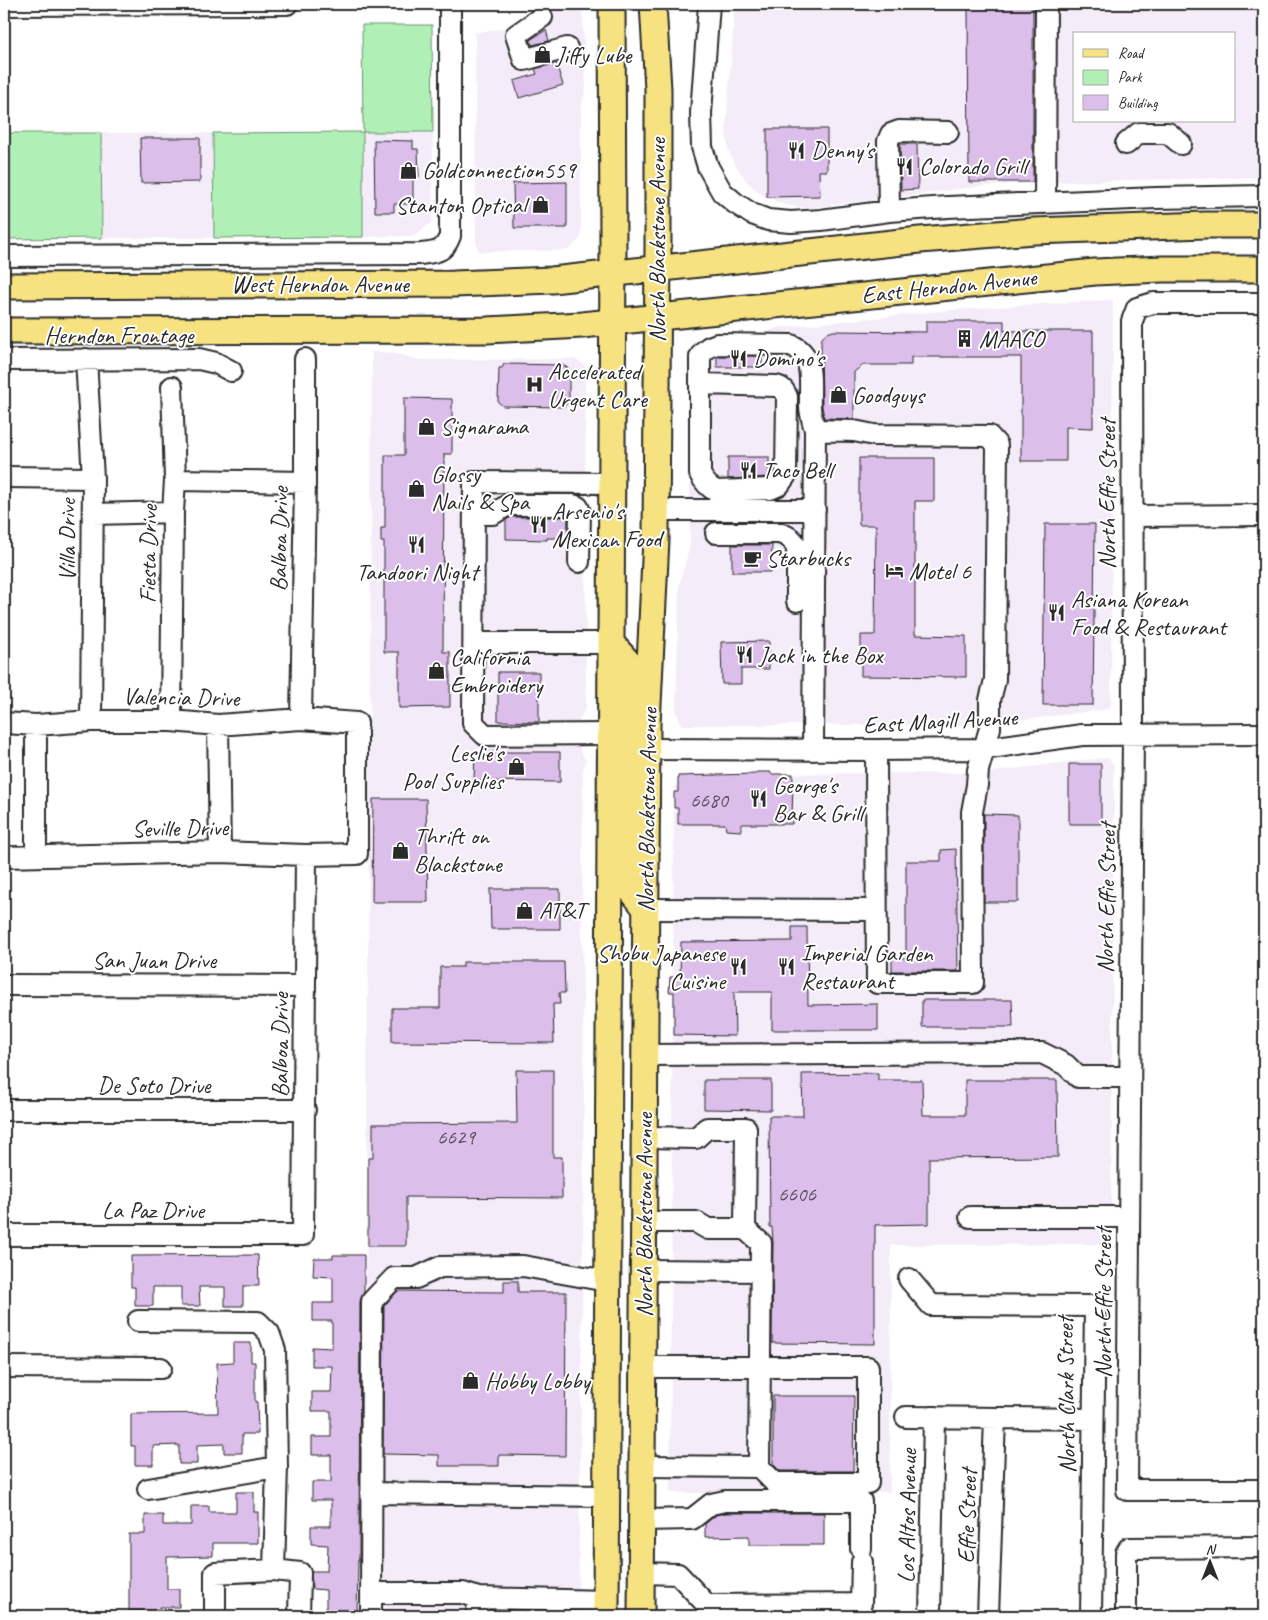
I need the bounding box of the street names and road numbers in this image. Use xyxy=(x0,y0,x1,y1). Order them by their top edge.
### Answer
street label: North Blackstone Avenue xyxy=(642,136,672,342)
street label: East Herndon Avenue xyxy=(860,262,1040,310)
street label: West Herndon Avenue xyxy=(231,269,411,299)
street label: Herndon Frontage xyxy=(45,320,196,350)
street label: North Effie Street xyxy=(1092,416,1122,569)
street label: Balboa Drive xyxy=(263,484,295,592)
street label: Villa Drive xyxy=(52,497,82,581)
street label: Fiesta Drive xyxy=(132,502,164,603)
street label: Valencia Drive xyxy=(123,681,242,713)
street label: East Magill Avenue xyxy=(862,702,1020,740)
street label: North Blackstone Avenue xyxy=(630,705,664,912)
street label: Seville Drive xyxy=(132,812,231,844)
street label: North Effie Street xyxy=(1090,819,1122,973)
street label: San Juan Drive xyxy=(92,945,218,975)
street label: Balboa Drive xyxy=(265,991,295,1097)
street label: De Soto Drive xyxy=(98,1070,213,1100)
street label: North Blackstone Avenue xyxy=(629,1111,659,1317)
street label: La Paz Drive xyxy=(102,1195,206,1225)
street label: North Effie Street xyxy=(1088,1225,1118,1378)
street label: North Clark Street xyxy=(1050,1313,1082,1474)
street label: Los Altos Avenue xyxy=(891,1446,923,1583)
street label: Effie Street xyxy=(950,1465,984,1564)

